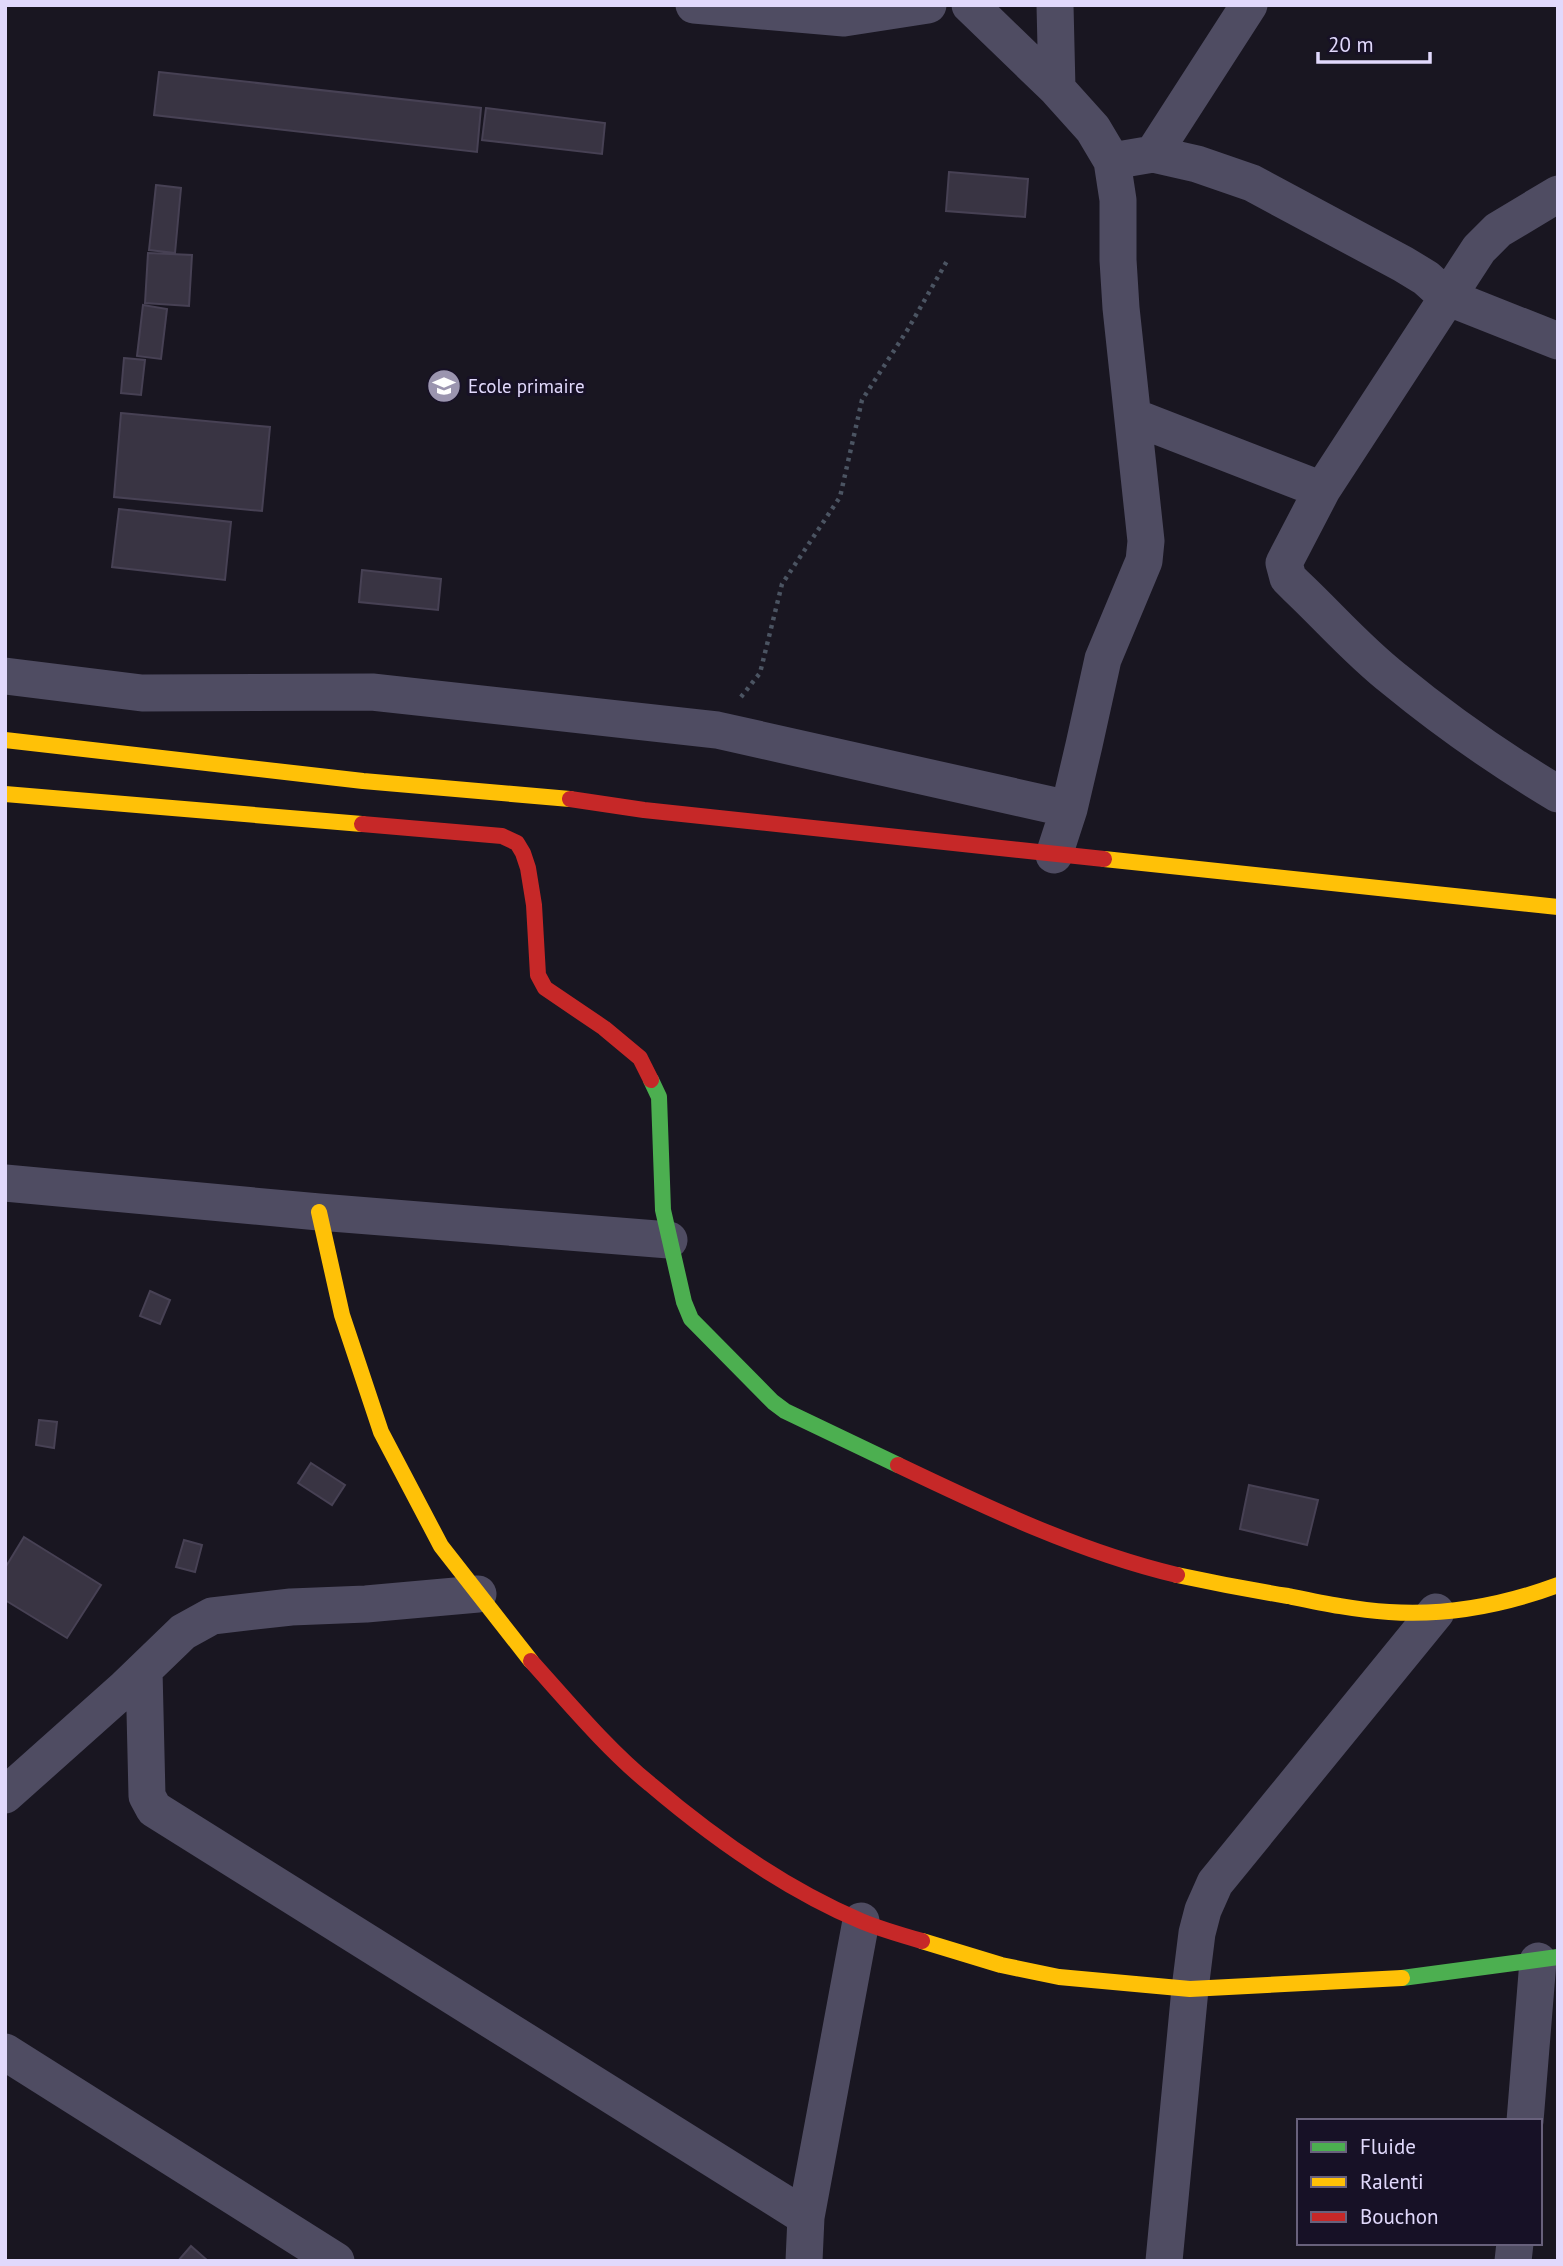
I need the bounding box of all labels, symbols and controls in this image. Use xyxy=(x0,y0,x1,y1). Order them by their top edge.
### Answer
scale bar xyxy=(1318,21,1430,65)
text: 20 m xyxy=(1328,31,1374,58)
school or university icon: Ecole primaire xyxy=(425,367,463,405)
place label: Ecole primaire xyxy=(468,374,585,398)
legend xyxy=(1297,2119,1542,2245)
text: Fluide xyxy=(1360,2133,1416,2160)
text: Ralenti xyxy=(1360,2168,1424,2195)
text: Bouchon xyxy=(1360,2203,1439,2230)

